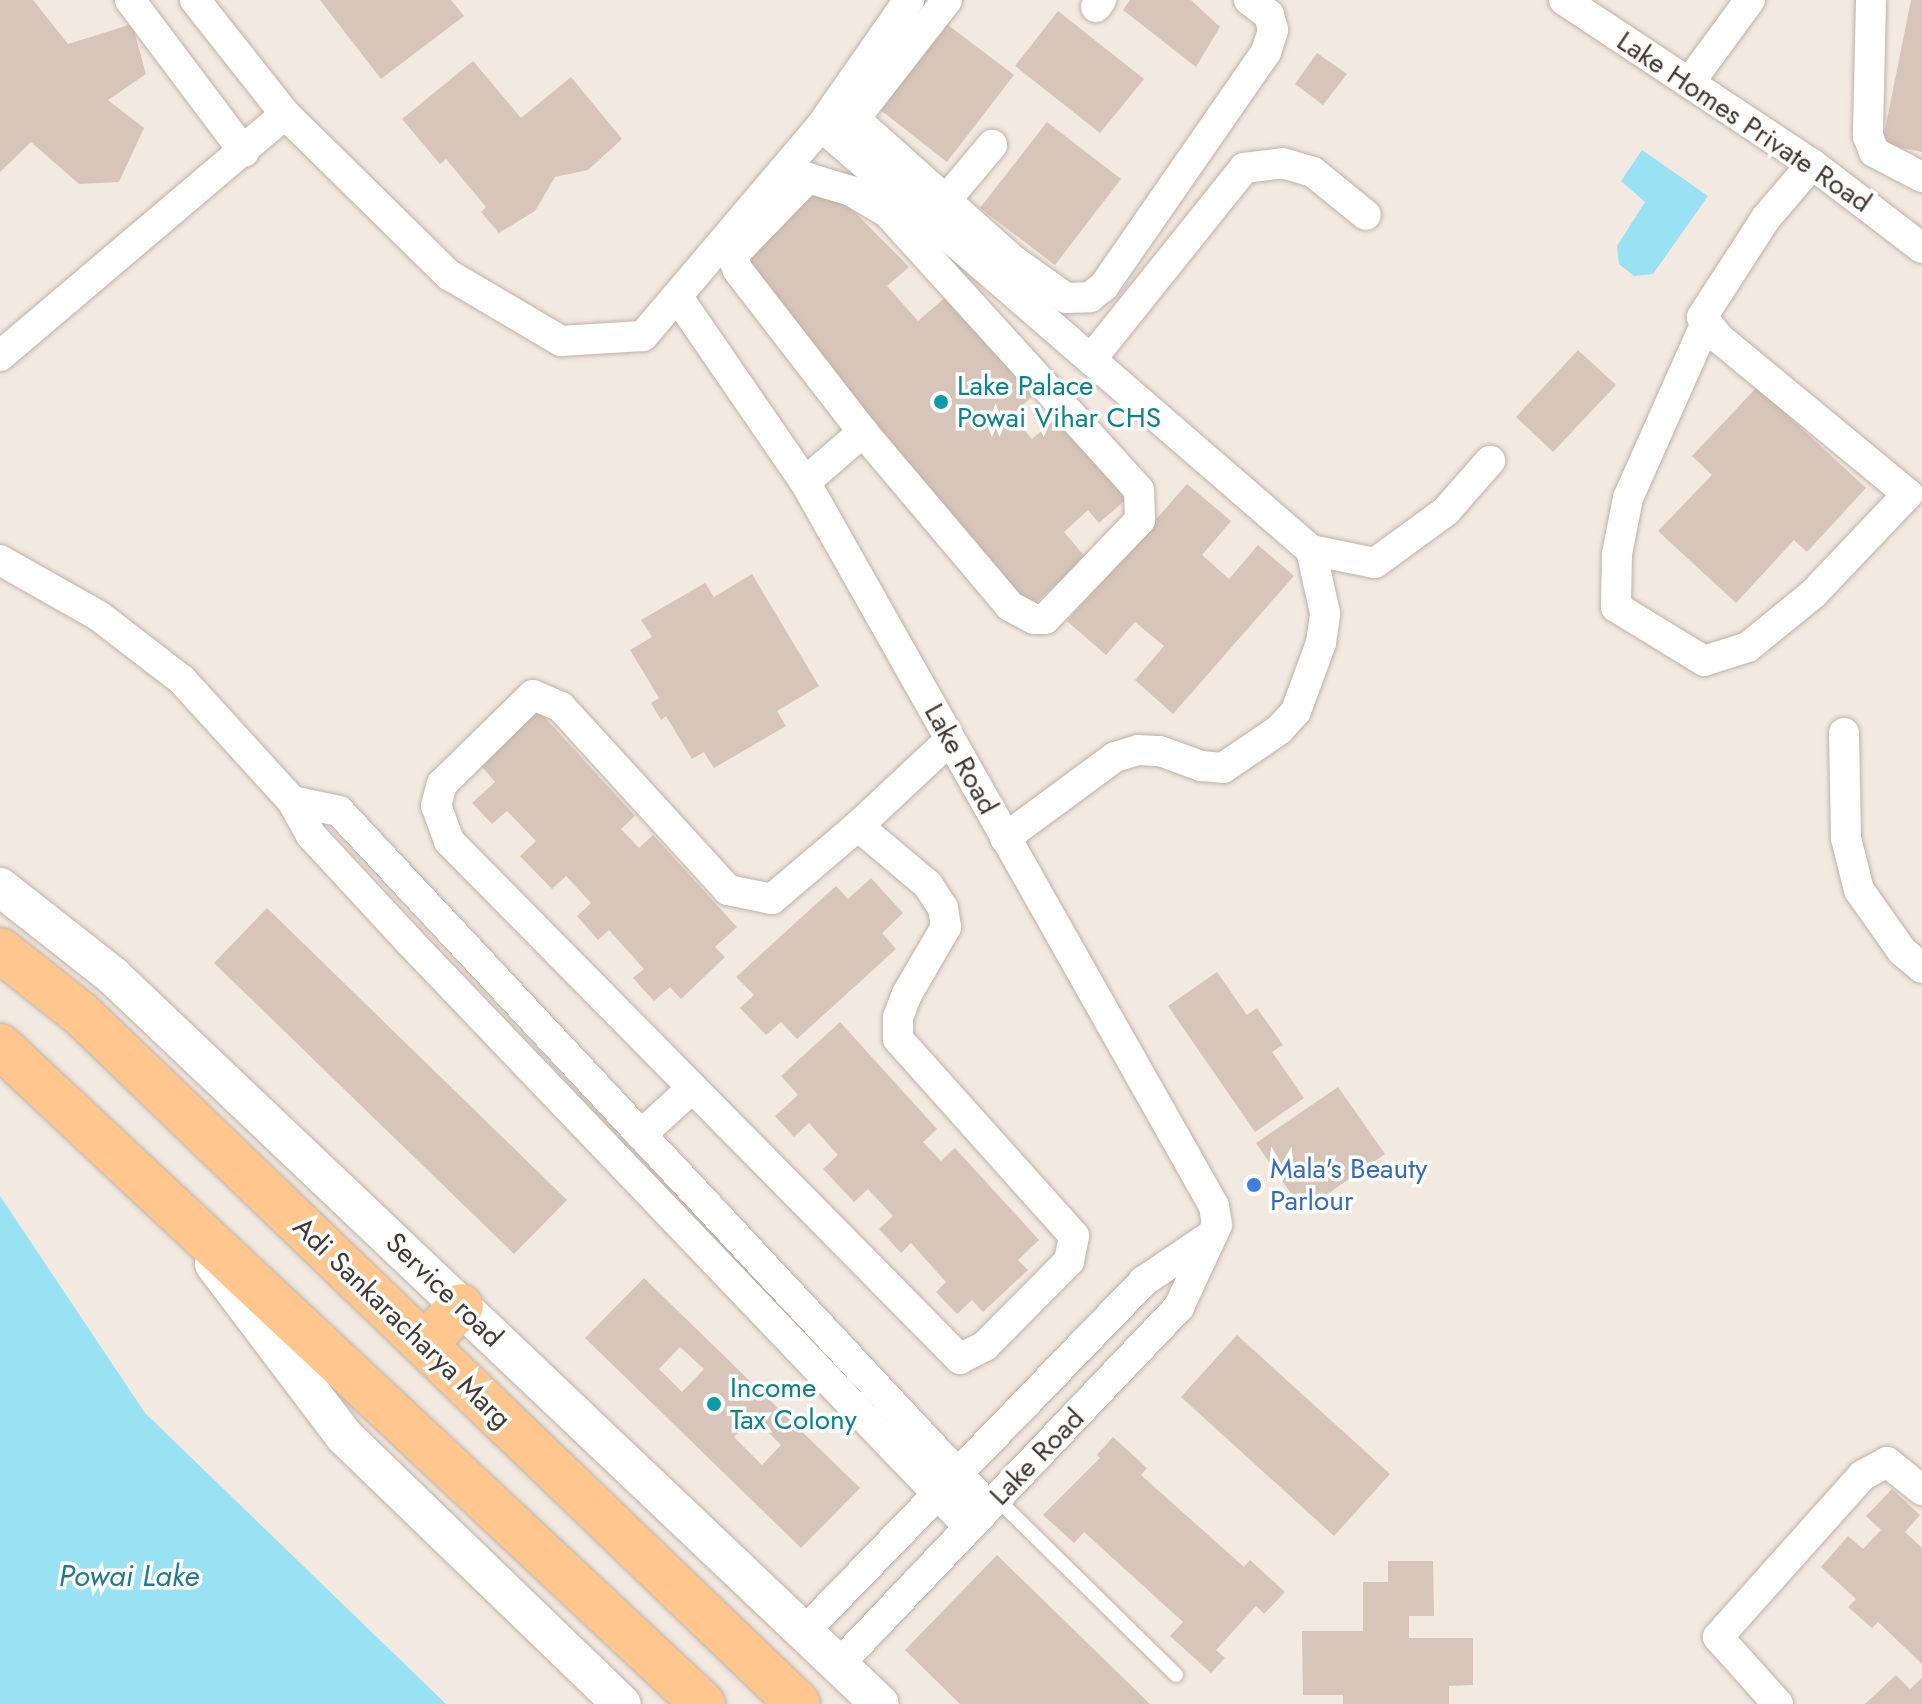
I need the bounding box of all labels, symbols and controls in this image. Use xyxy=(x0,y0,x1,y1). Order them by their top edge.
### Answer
street label: Lake Homes Private Road xyxy=(1610,24,1878,220)
place label: Lake Palace Powai Vihar CHS xyxy=(957,369,1161,435)
marker: Lake Palace Powai Vihar CHS xyxy=(932,393,950,411)
street label: Lake Road xyxy=(917,698,1005,820)
place label: Mala's Beauty Parlour xyxy=(1270,1152,1427,1218)
marker: Mala's Beauty Parlour xyxy=(1245,1176,1263,1194)
street label: Adi Sankaracharya Marg xyxy=(286,1210,518,1436)
street label: Service road xyxy=(378,1226,510,1354)
place label: Income Tax Colony xyxy=(730,1371,857,1437)
marker: Income Tax Colony xyxy=(705,1395,723,1413)
street label: Lake Road xyxy=(983,1402,1091,1512)
water label: Powai Lake xyxy=(59,1558,199,1594)

